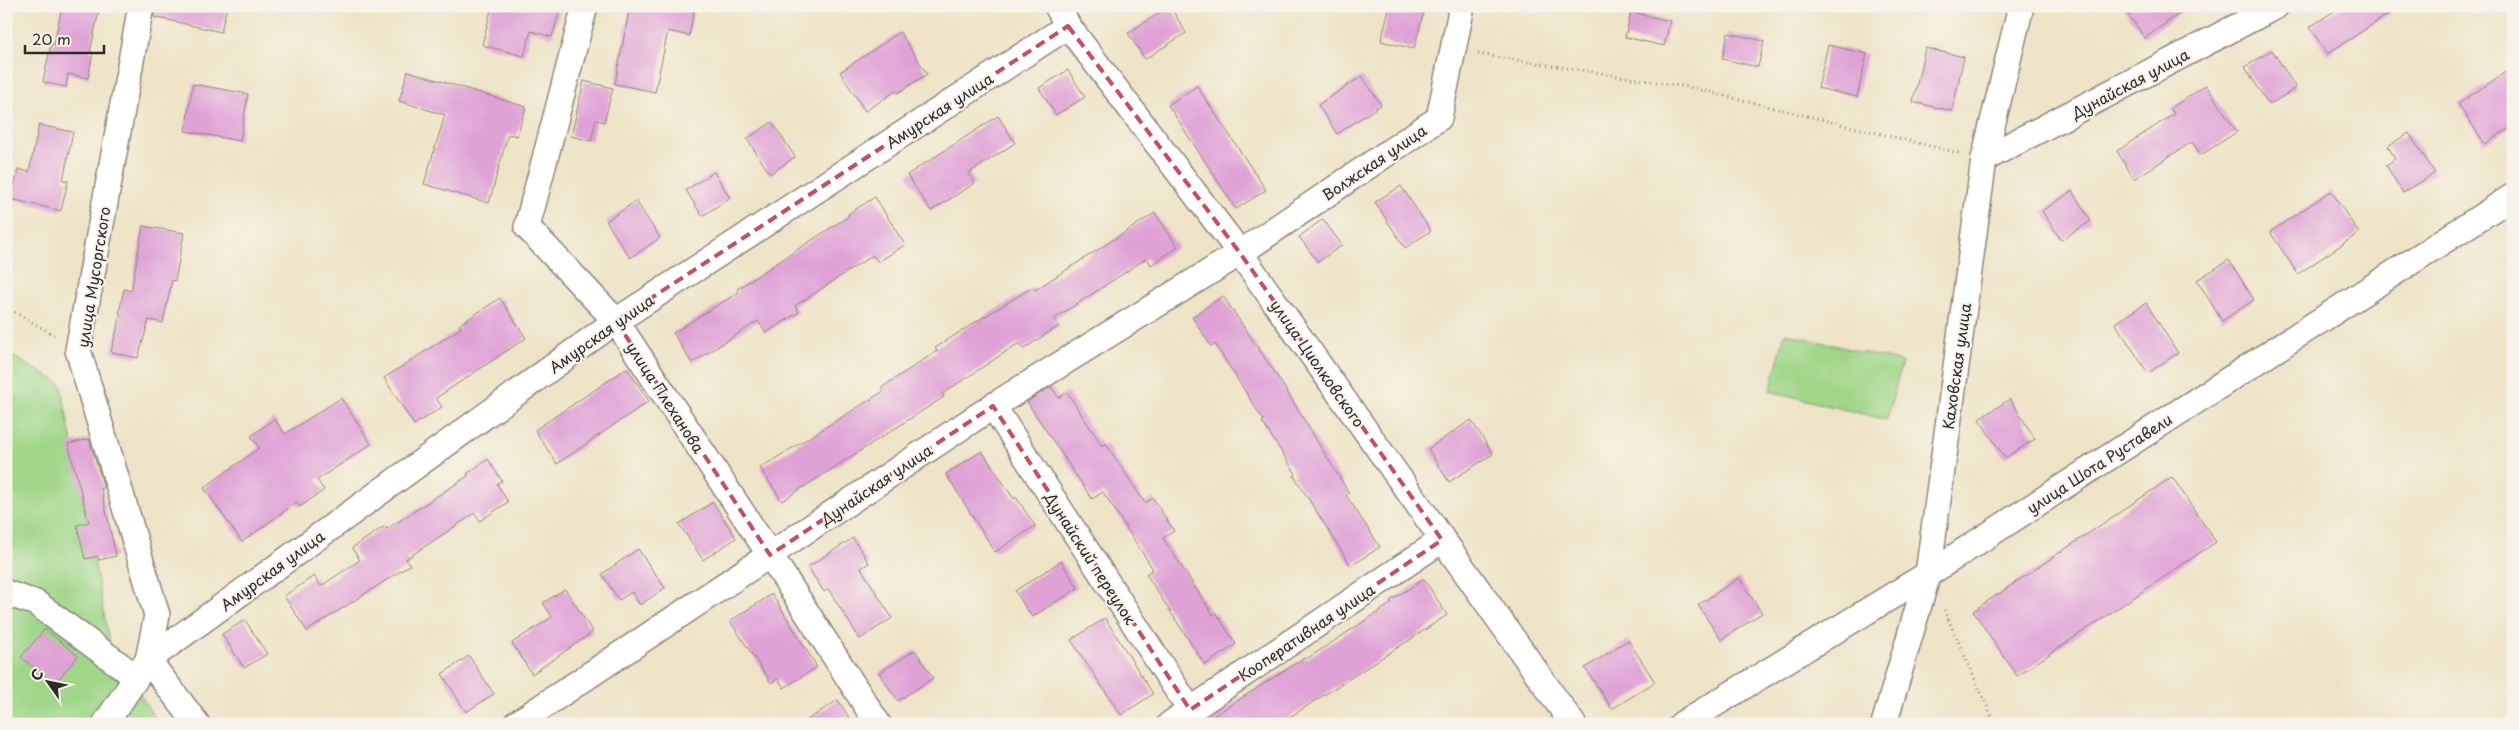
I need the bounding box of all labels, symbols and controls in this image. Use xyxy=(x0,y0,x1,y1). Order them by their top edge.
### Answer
scale bar xyxy=(25,22,104,54)
text: 20 m xyxy=(32,27,71,50)
street label: Дунайская улица xyxy=(2066,42,2194,124)
street label: Амурская улица xyxy=(881,66,998,153)
street label: Волжская улица xyxy=(1317,118,1431,206)
street label: улица Мусоргского xyxy=(71,205,115,349)
street label: Амурская улица xyxy=(544,288,659,378)
street label: улица Циолковского xyxy=(1265,294,1371,432)
street label: Каховская улица xyxy=(1936,301,1976,431)
street label: улица Плеханова xyxy=(621,337,711,458)
street label: улица Шота Руставели xyxy=(2022,407,2176,519)
street label: Дунайская улица xyxy=(815,438,937,531)
street label: Дунайский переулок xyxy=(1039,486,1143,629)
street label: Амурская улица xyxy=(215,524,329,616)
street label: Кооперативная улица xyxy=(1233,577,1380,687)
north arrow xyxy=(22,658,72,708)
text: С xyxy=(25,665,48,685)

